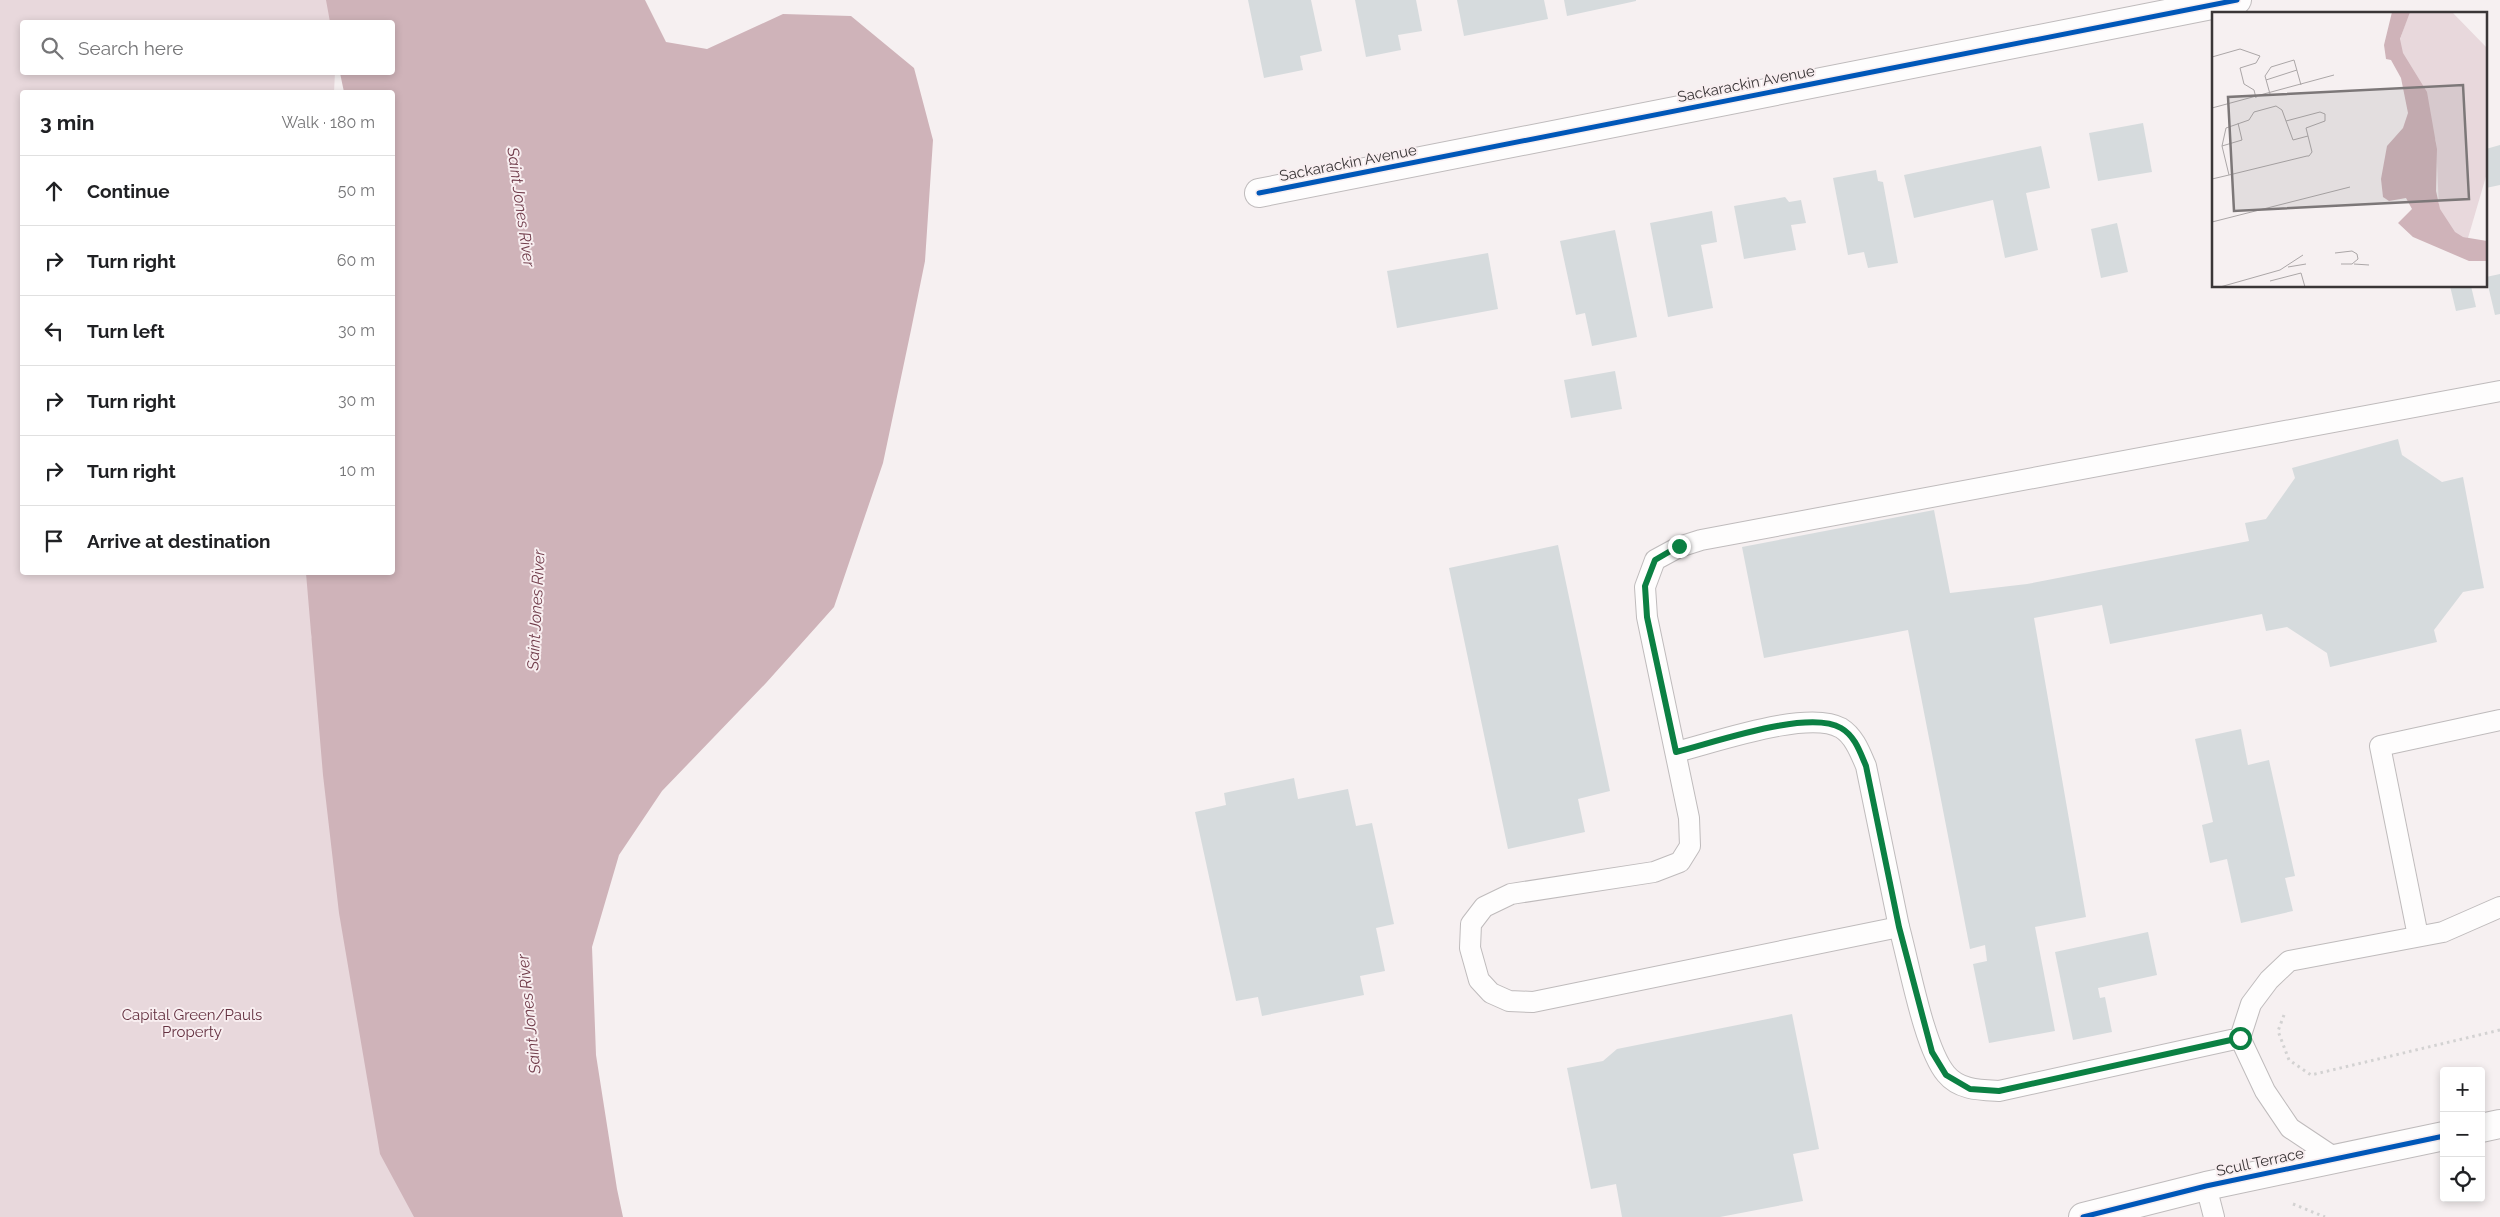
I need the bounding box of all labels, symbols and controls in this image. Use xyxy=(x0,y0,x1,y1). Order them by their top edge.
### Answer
inset map xyxy=(2212,12,2488,288)
search box xyxy=(20,20,395,75)
icon: search xyxy=(38,34,66,62)
text: Search here xyxy=(78,37,184,59)
street label: Sackarackin Avenue xyxy=(1676,62,1816,106)
text: 3 min xyxy=(40,110,94,135)
text: Walk · 180 m xyxy=(281,113,375,132)
street label: Sackarackin Avenue xyxy=(1278,141,1418,185)
water label: Saint Jones River xyxy=(503,145,539,269)
icon: ahead xyxy=(40,177,68,205)
text: Continue xyxy=(87,180,170,202)
text: 50 m xyxy=(338,181,375,200)
icon: right xyxy=(40,247,68,275)
text: Turn right xyxy=(87,250,176,272)
text: 60 m xyxy=(337,251,375,270)
icon: left xyxy=(40,317,68,345)
text: Turn left xyxy=(87,320,164,342)
text: 30 m xyxy=(338,321,375,340)
icon: right xyxy=(40,387,68,415)
text: Turn right xyxy=(87,390,176,412)
text: 30 m xyxy=(338,391,375,410)
icon: right xyxy=(40,457,68,485)
text: Turn right xyxy=(87,460,176,482)
text: 10 m xyxy=(340,461,375,480)
icon: arrive xyxy=(40,527,68,555)
text: Arrive at destination xyxy=(87,530,271,552)
route end xyxy=(1668,535,1691,558)
water label: Saint Jones River xyxy=(523,549,549,672)
water label: Saint Jones River xyxy=(513,953,545,1076)
park label: Capital Green/Pauls Property xyxy=(122,1006,262,1041)
route start xyxy=(2229,1027,2252,1050)
map controls xyxy=(2440,1067,2485,1202)
button: + xyxy=(2440,1067,2485,1112)
button: − xyxy=(2440,1112,2485,1157)
street label: Scull Terrace xyxy=(2214,1144,2306,1180)
button: locate xyxy=(2440,1157,2485,1202)

